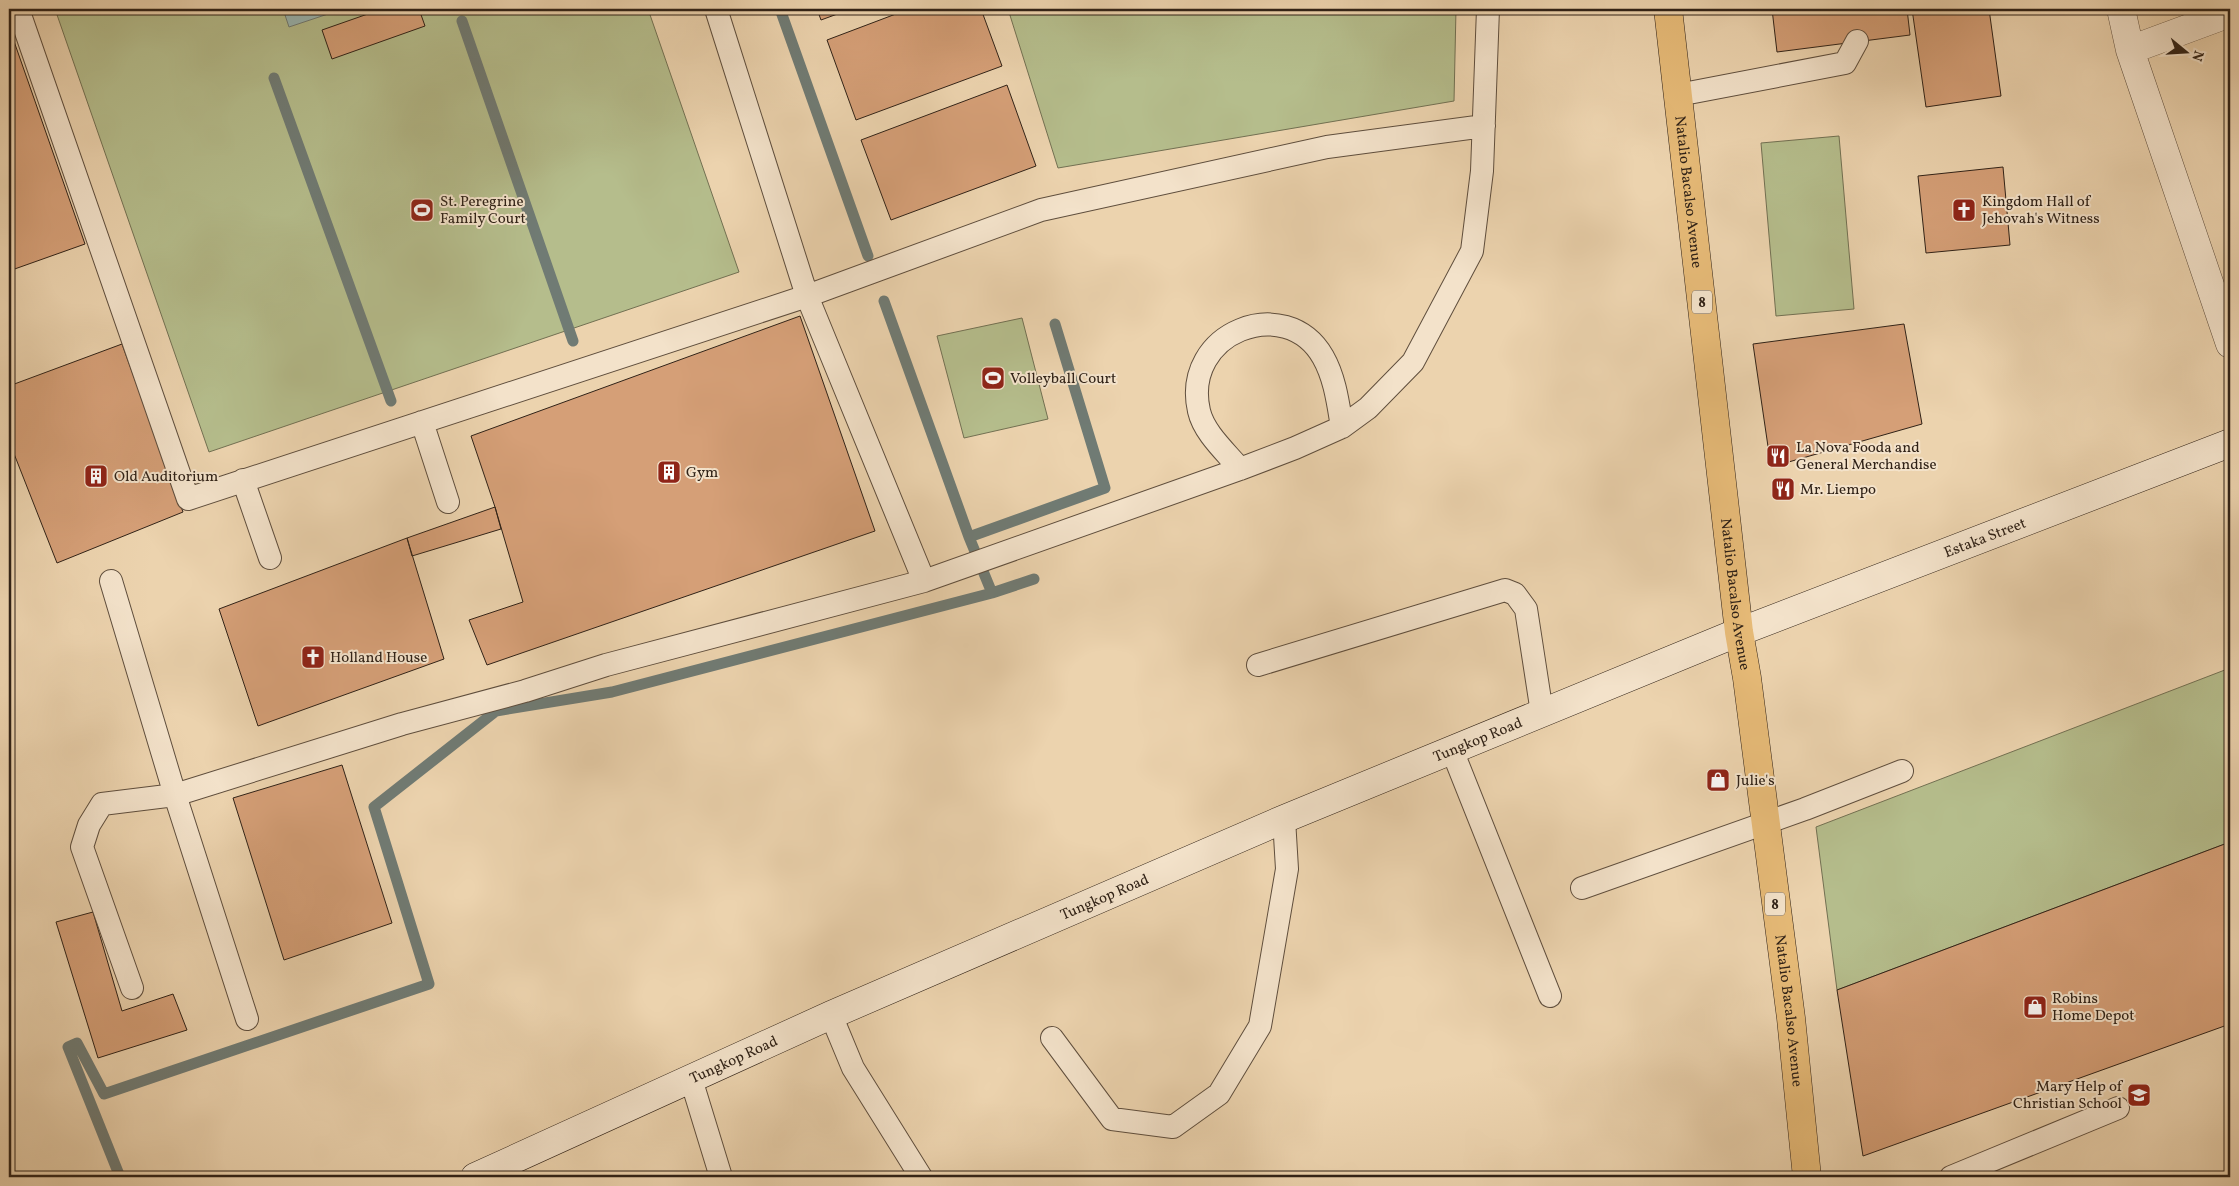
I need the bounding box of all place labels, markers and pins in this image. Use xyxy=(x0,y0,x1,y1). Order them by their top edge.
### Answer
place label: St. Peregrine Family Court xyxy=(440,192,526,230)
place label: Kingdom Hall of Jehovah's Witness xyxy=(1982,192,2100,230)
sports icon: St. Peregrine Family Court xyxy=(409,197,435,223)
church icon: Kingdom Hall of Jehovah's Witness xyxy=(1951,197,1977,223)
sports icon: Volleyball Court xyxy=(980,365,1006,391)
place label: Volleyball Court xyxy=(1010,369,1116,390)
place label: La Nova Fooda and General Merchandise xyxy=(1796,438,1937,476)
restaurant icon: La Nova Fooda and General Merchandise xyxy=(1765,443,1791,469)
building icon: Gym xyxy=(656,459,682,485)
building icon: Old Auditorium xyxy=(83,463,109,489)
place label: Gym xyxy=(686,463,718,484)
place label: Old Auditorium xyxy=(114,467,218,488)
restaurant icon: Mr. Liempo xyxy=(1770,476,1796,502)
place label: Mr. Liempo xyxy=(1800,480,1876,501)
church icon: Holland House xyxy=(300,644,326,670)
place label: Holland House xyxy=(330,648,427,669)
shop icon: Julie's xyxy=(1705,767,1731,793)
place label: Julie's xyxy=(1736,771,1775,792)
place label: Robins Home Depot xyxy=(2052,989,2135,1027)
shop icon: Robins Home Depot xyxy=(2022,994,2048,1020)
place label: Mary Help of Christian School xyxy=(2013,1077,2124,1115)
school or university icon: Mary Help of Christian School xyxy=(2126,1082,2152,1108)

